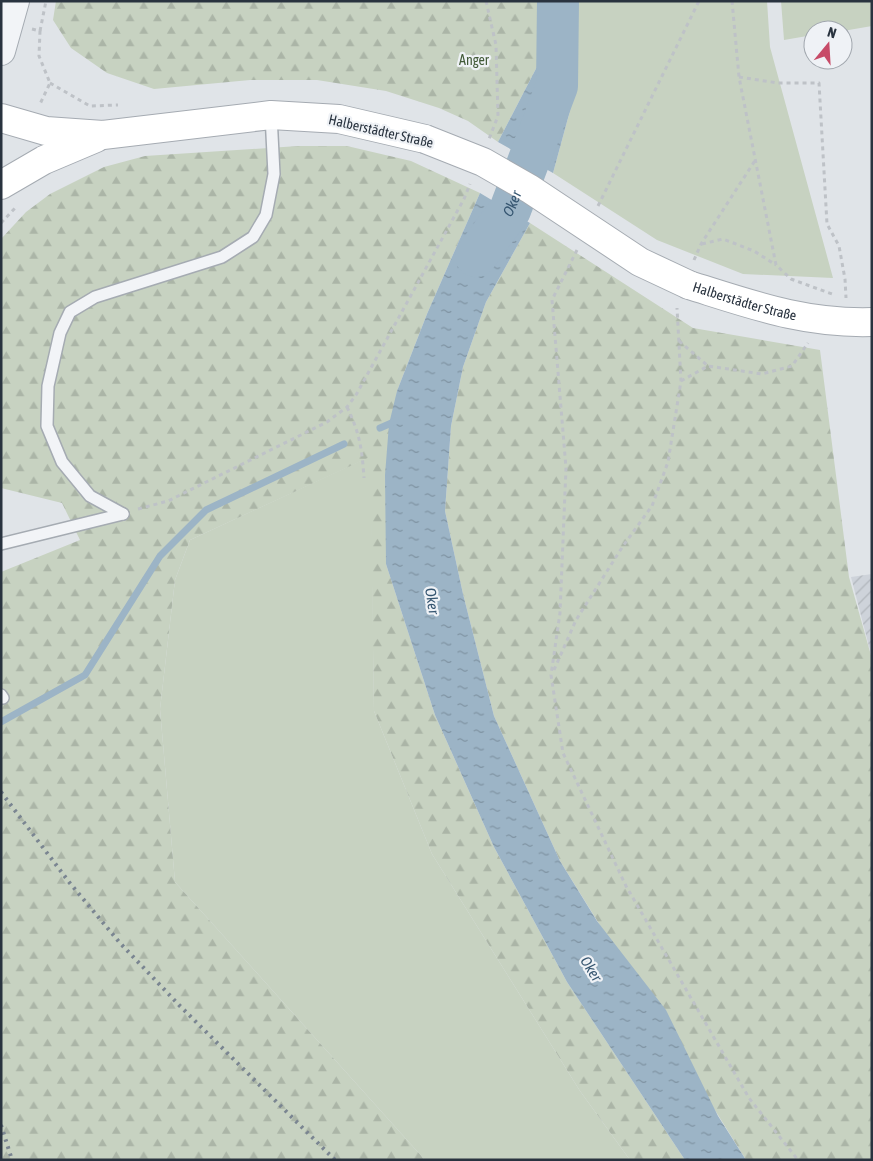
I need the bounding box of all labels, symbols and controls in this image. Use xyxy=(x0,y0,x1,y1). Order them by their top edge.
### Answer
north arrow xyxy=(803,20,853,70)
text: N xyxy=(826,24,838,42)
park label: Anger xyxy=(459,52,490,68)
street label: Halberstädter Straße xyxy=(327,111,435,151)
water label: Oker xyxy=(499,188,525,220)
street label: Halberstädter Straße xyxy=(691,279,798,323)
water label: Oker xyxy=(422,587,443,616)
water label: Oker xyxy=(577,953,606,985)

